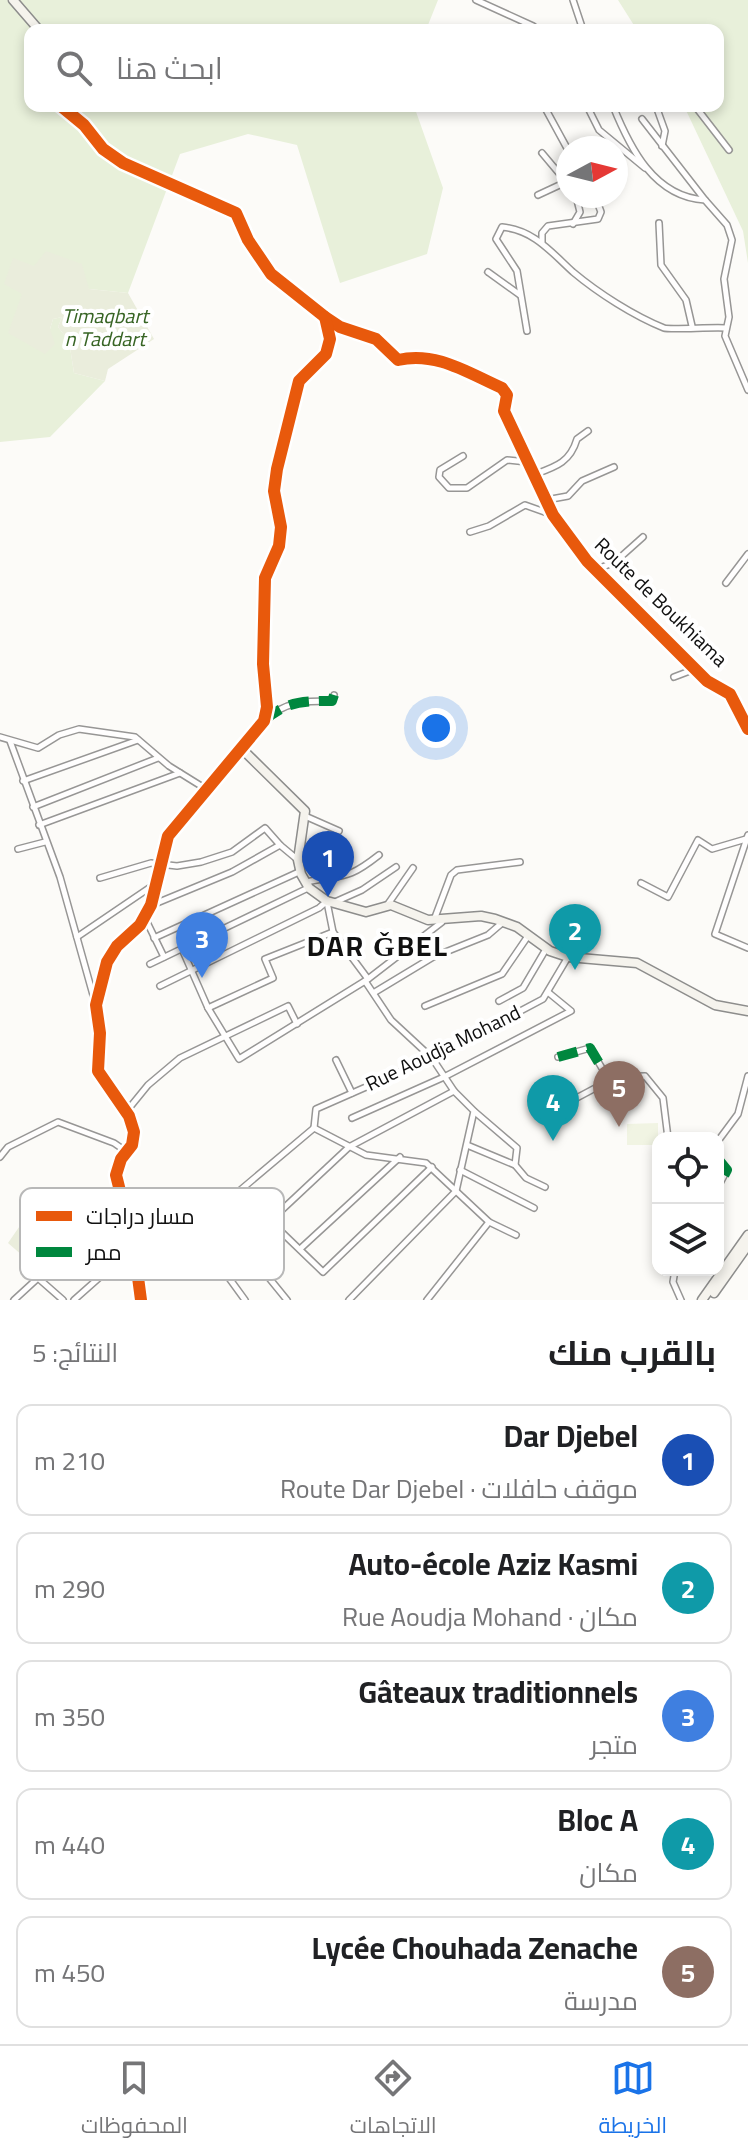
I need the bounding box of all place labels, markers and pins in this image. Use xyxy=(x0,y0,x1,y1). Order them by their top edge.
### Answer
pin: 1 xyxy=(302,831,354,897)
pin: 2 xyxy=(549,904,601,970)
pin: 3 xyxy=(176,912,228,978)
pin: 5 xyxy=(593,1061,645,1127)
pin: 4 xyxy=(527,1075,579,1141)

